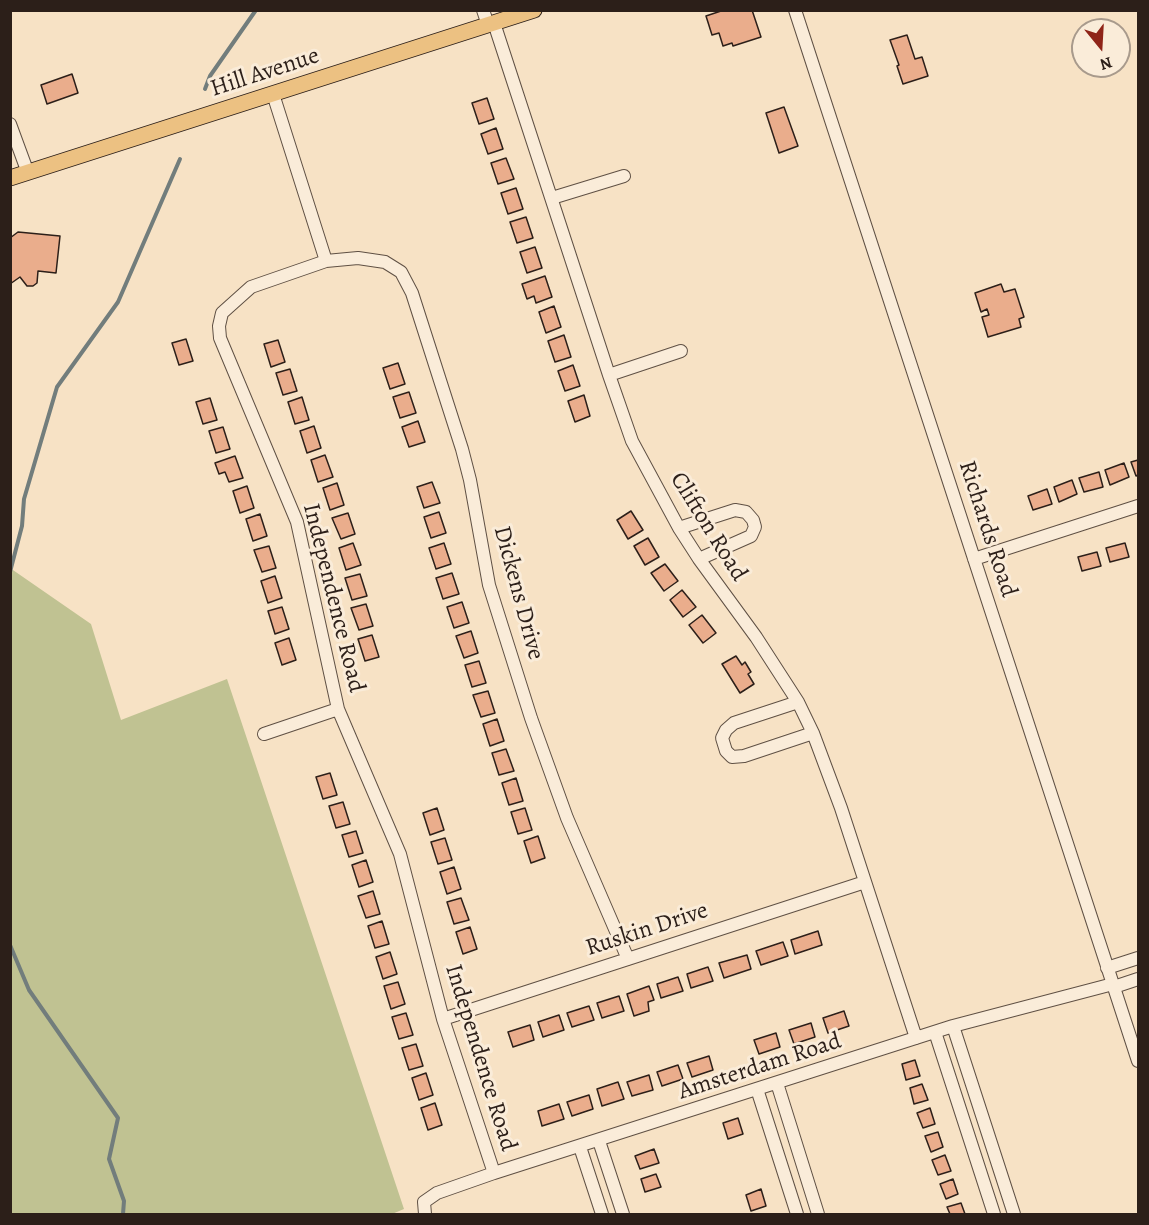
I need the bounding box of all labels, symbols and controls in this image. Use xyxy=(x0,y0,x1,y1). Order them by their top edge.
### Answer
north arrow xyxy=(1071,18,1131,78)
street label: Hill Avenue xyxy=(207,42,323,104)
text: N xyxy=(1097,51,1115,75)
street label: Richards Road xyxy=(951,457,1023,601)
street label: Clifton Road xyxy=(663,467,753,587)
street label: Independence Road xyxy=(296,500,370,696)
street label: Dickens Drive xyxy=(486,523,550,663)
street label: Ruskin Drive xyxy=(582,897,712,963)
street label: Independence Road xyxy=(438,961,522,1155)
street label: Amsterdam Road xyxy=(675,1027,845,1107)

